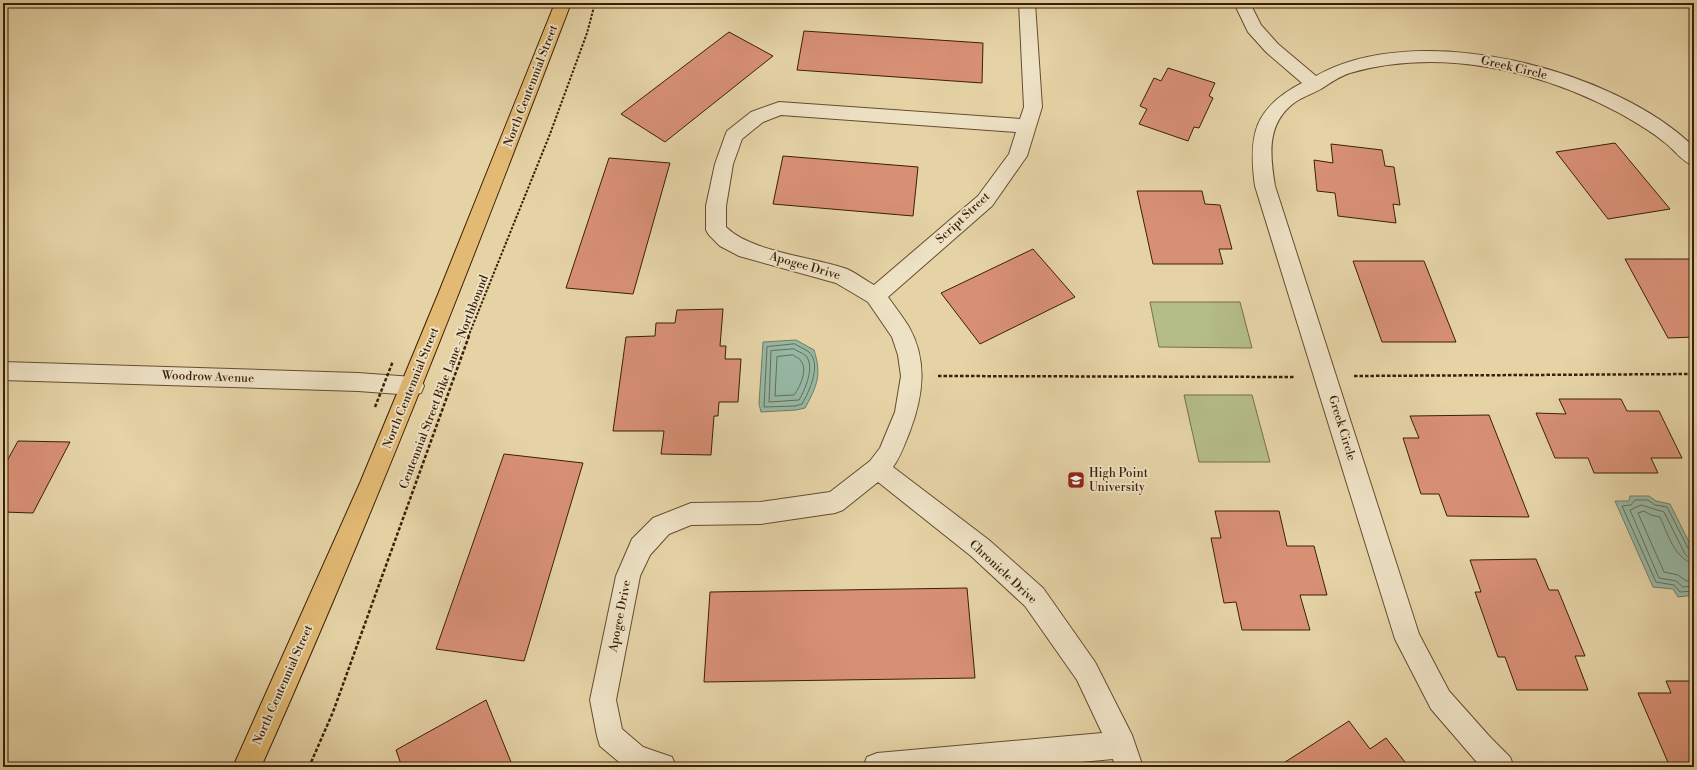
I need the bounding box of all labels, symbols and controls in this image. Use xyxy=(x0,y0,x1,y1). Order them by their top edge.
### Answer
street label: North Centennial Street xyxy=(501,22,562,149)
street label: Greek Circle xyxy=(1479,53,1549,83)
street label: Script Street xyxy=(933,189,994,247)
street label: Apogee Drive xyxy=(767,248,842,283)
street label: Centennial Street Bike Lane - Northbound xyxy=(396,273,492,491)
street label: North Centennial Street xyxy=(380,324,443,451)
street label: Woodrow Avenue xyxy=(161,368,254,386)
street label: Greek Circle xyxy=(1325,393,1359,463)
place label: High Point University xyxy=(1089,466,1149,495)
school or university icon: High Point University xyxy=(1066,470,1086,490)
street label: Chronicle Drive xyxy=(966,537,1040,607)
street label: Apogee Drive xyxy=(605,579,634,654)
street label: North Centennial Street xyxy=(250,622,317,747)

